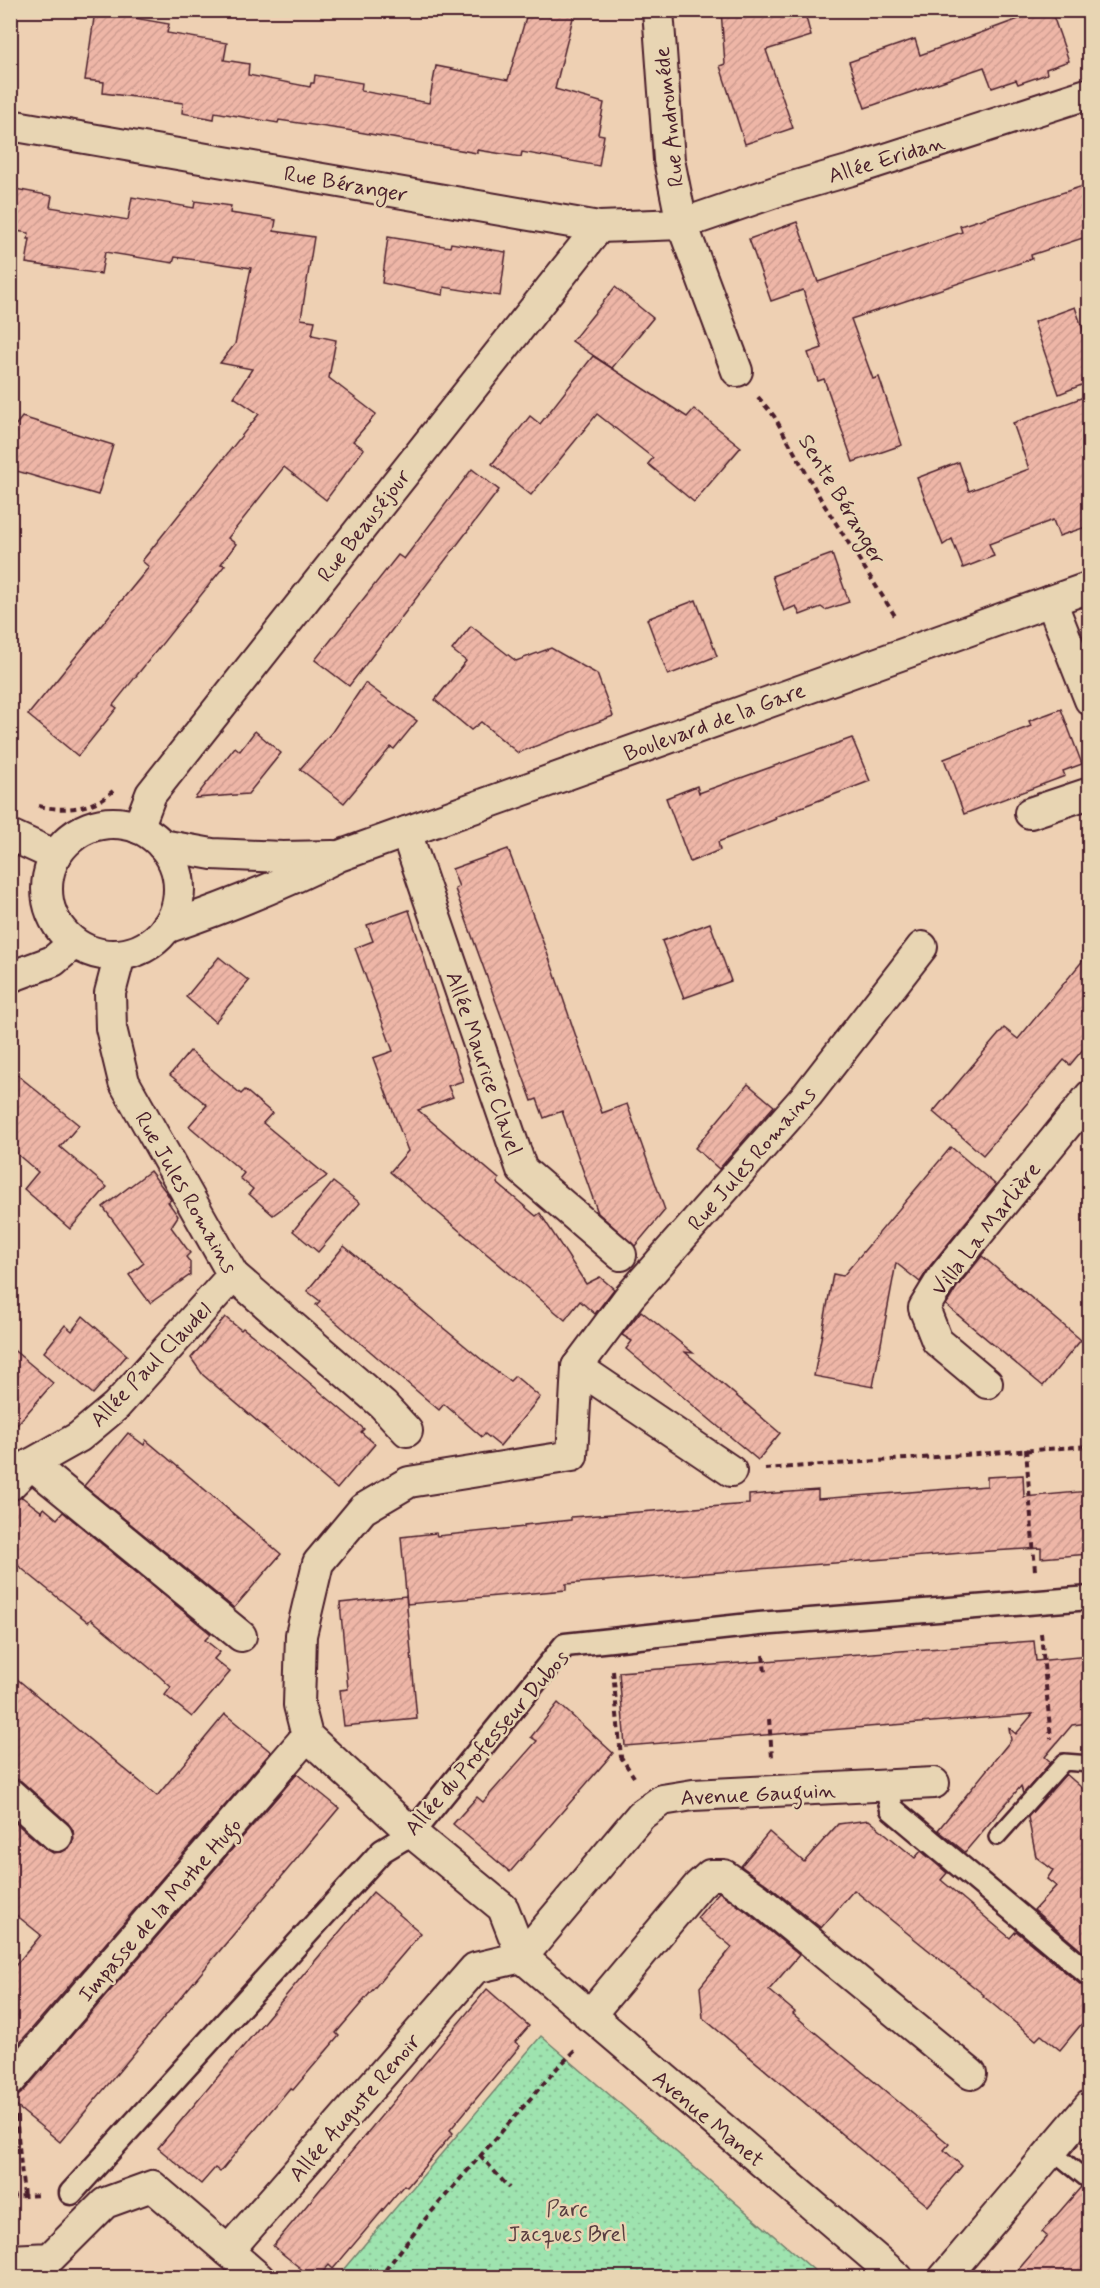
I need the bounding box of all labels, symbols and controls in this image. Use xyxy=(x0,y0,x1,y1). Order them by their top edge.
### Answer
street label: Rue Androméde xyxy=(649,45,691,188)
street label: Allée Eridan xyxy=(825,129,948,191)
street label: Rue Béranger xyxy=(281,160,410,213)
street label: Sente Béranger xyxy=(789,429,891,572)
street label: Rue Beauséjour xyxy=(312,463,418,588)
street label: Boulevard de la Gare xyxy=(620,677,809,769)
street label: Allée Maurice Clavel xyxy=(438,968,528,1159)
street label: Rue Jules Romains xyxy=(682,1081,823,1237)
street label: Rue Jules Romains xyxy=(128,1107,243,1279)
street label: Villa La Marlière xyxy=(926,1156,1048,1302)
street label: Allée Paul Claudel xyxy=(85,1297,218,1434)
street label: Allée du Professeur Dubos xyxy=(399,1644,576,1842)
street label: Avenue Gauguin xyxy=(680,1777,837,1816)
street label: Impasse de la Mothe Hugo xyxy=(73,1812,251,2010)
street label: Allée Auguste Renoir xyxy=(283,2028,429,2189)
street label: Avenue Manet xyxy=(646,2065,769,2174)
park label: Parc Jacques Brel xyxy=(508,2196,626,2249)

